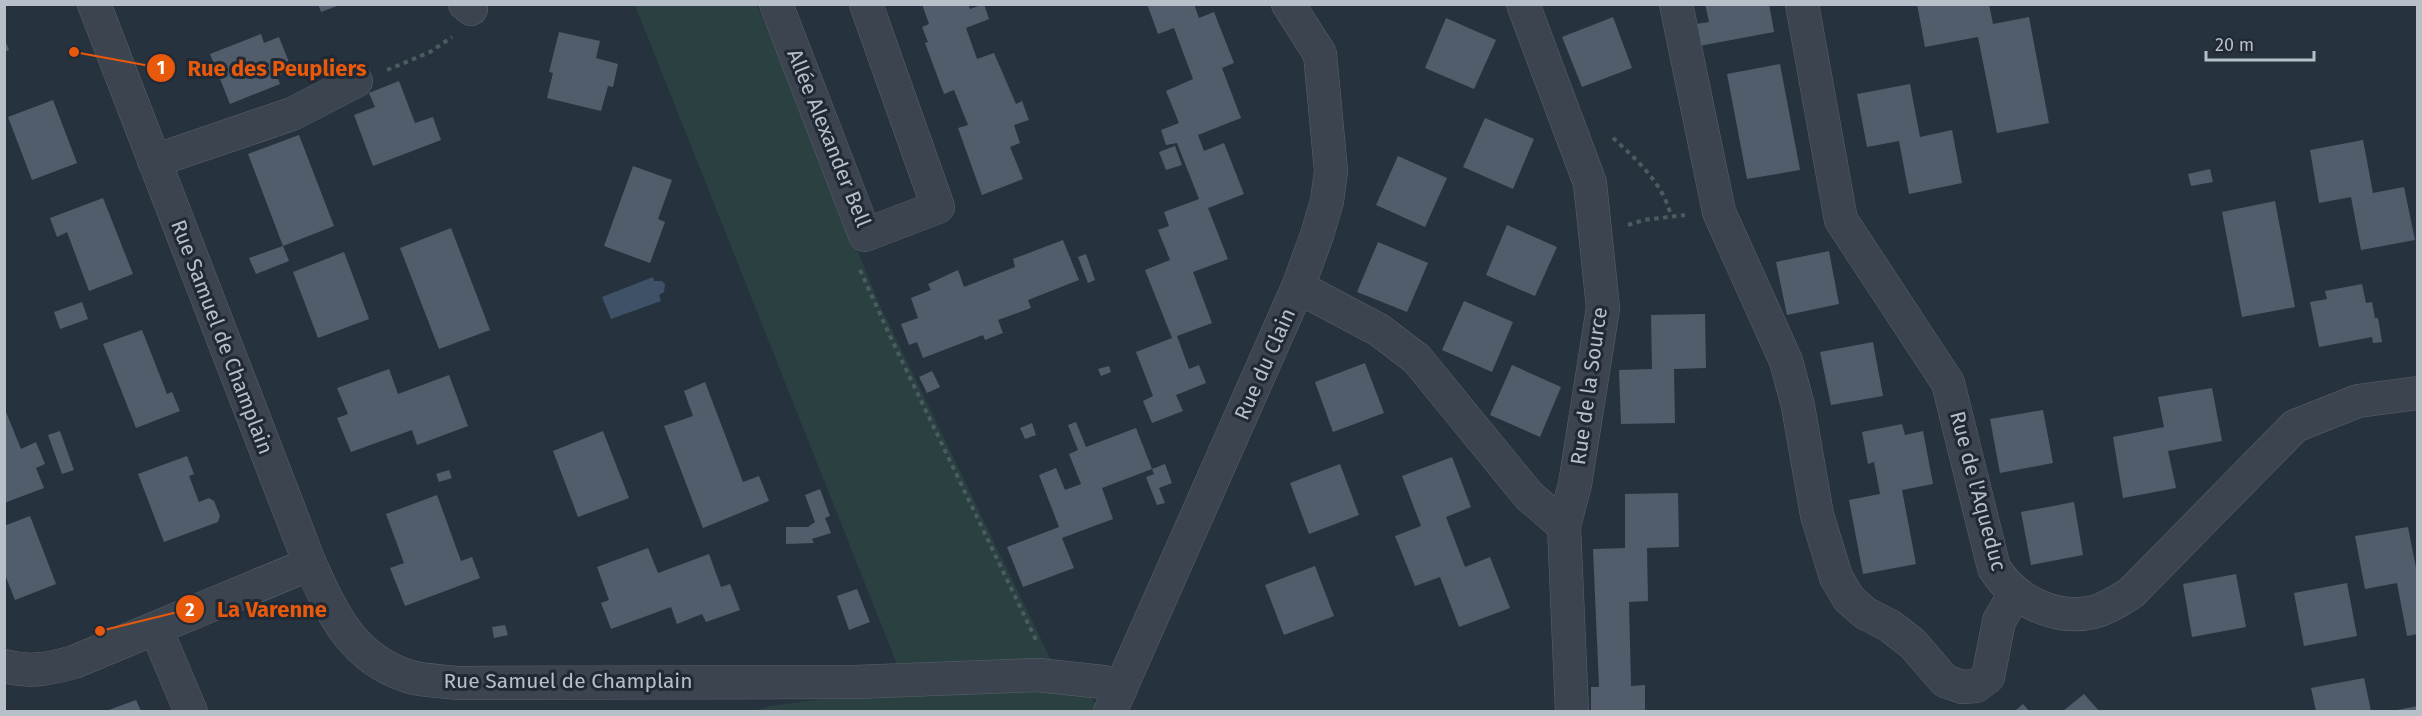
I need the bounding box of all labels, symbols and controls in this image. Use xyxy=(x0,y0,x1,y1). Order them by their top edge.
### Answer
scale bar xyxy=(2206,24,2314,62)
text: 20 m xyxy=(2215,34,2254,56)
street label: Allée Alexander Bell xyxy=(781,45,877,231)
callout: Rue des Peupliers xyxy=(146,48,379,88)
text: Rue des Peupliers xyxy=(187,55,367,82)
text: 1 xyxy=(157,57,165,79)
street label: Rue Samuel de Champlain xyxy=(165,216,279,458)
street label: Rue du Clain xyxy=(1229,304,1301,424)
street label: Rue de la Source xyxy=(1565,305,1613,467)
street label: Rue de l'Aqueduc xyxy=(1944,408,2012,574)
callout: La Varenne xyxy=(175,589,339,629)
text: La Varenne xyxy=(217,596,327,623)
text: 2 xyxy=(185,599,195,621)
street label: Rue Samuel de Champlain xyxy=(443,668,693,694)

